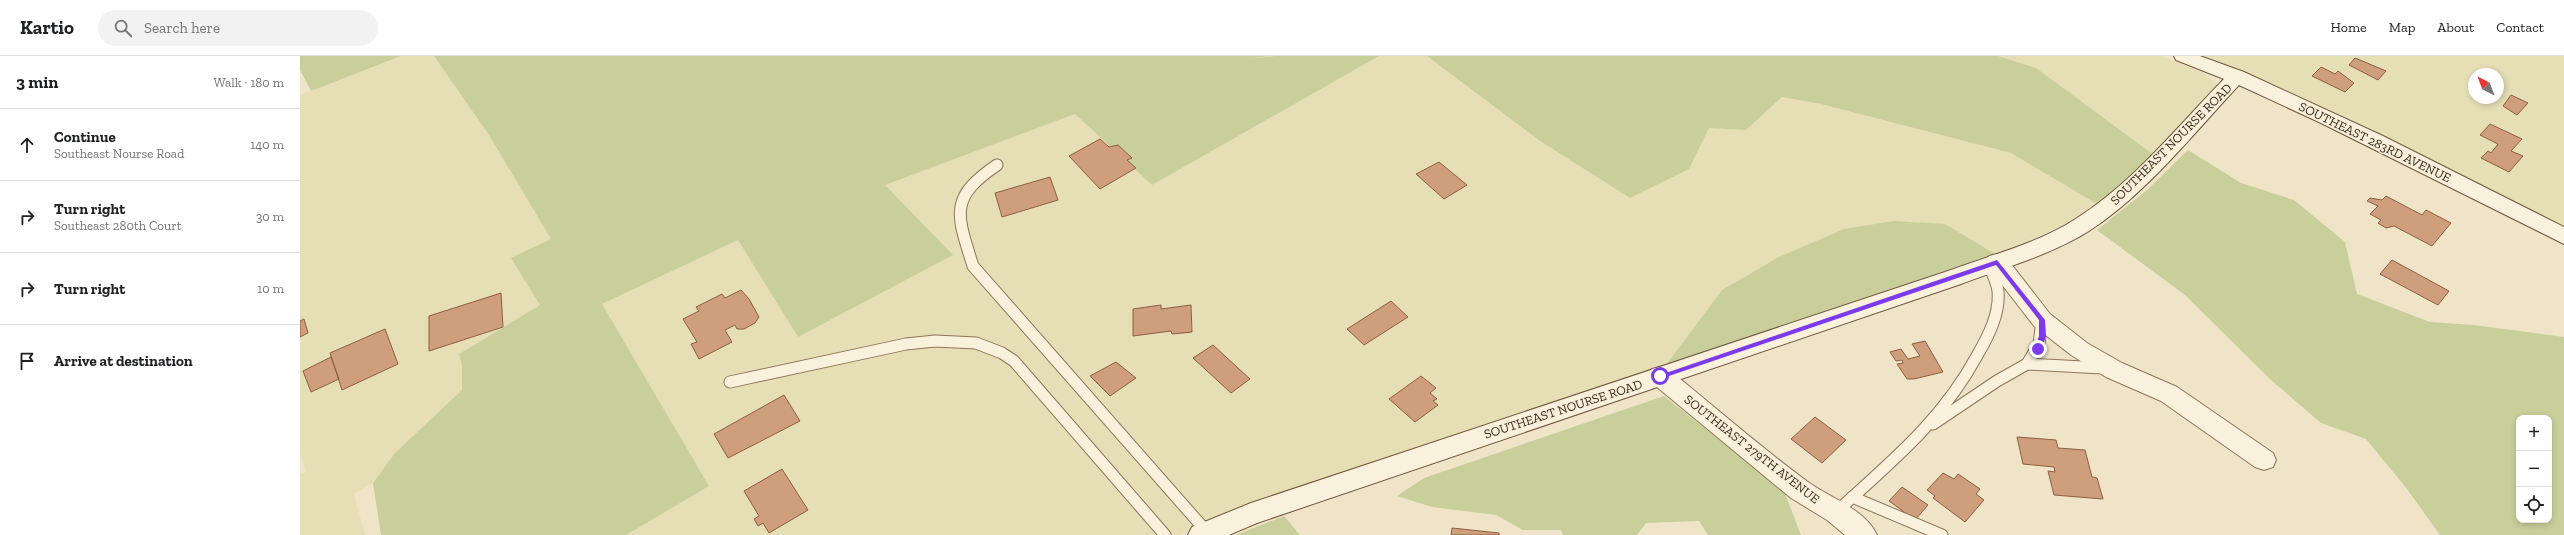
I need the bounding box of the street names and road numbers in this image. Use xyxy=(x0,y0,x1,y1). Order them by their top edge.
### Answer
street label: SOUTHEAST NOURSE ROAD xyxy=(2107,80,2235,208)
street label: SOUTHEAST 283RD AVENUE xyxy=(2297,99,2454,186)
street label: SOUTHEAST NOURSE ROAD xyxy=(1482,376,1644,442)
street label: SOUTHEAST 279TH AVENUE xyxy=(1681,392,1823,507)

